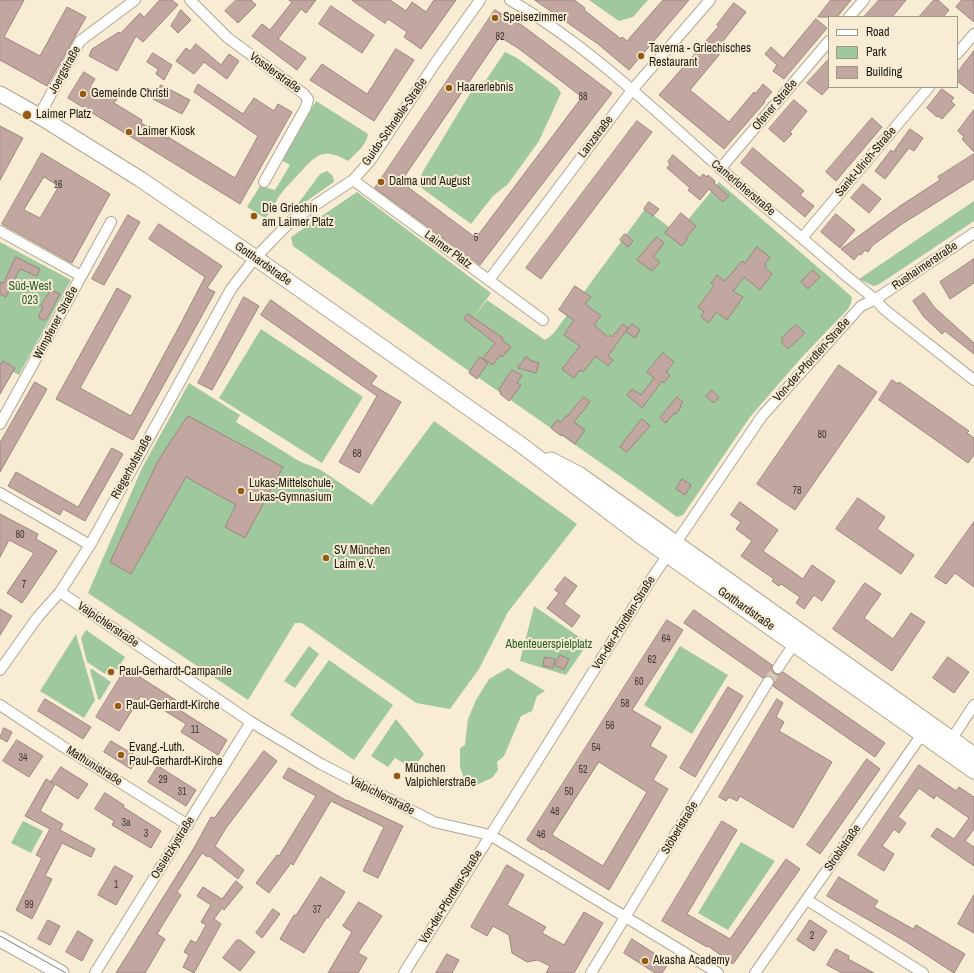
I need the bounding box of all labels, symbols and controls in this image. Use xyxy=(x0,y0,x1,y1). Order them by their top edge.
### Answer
place label: Speisezimmer xyxy=(503,11,566,25)
marker: Speisezimmer xyxy=(490,13,500,23)
legend xyxy=(828,16,958,88)
text: Road xyxy=(866,24,890,40)
house number: 82 xyxy=(495,31,505,43)
place label: Taverna - Griechisches Restaurant xyxy=(649,42,751,70)
street label: Joergstraße xyxy=(46,44,84,96)
text: Park xyxy=(866,44,886,60)
street label: Vosslerstraße xyxy=(246,49,304,97)
marker: Taverna - Griechisches Restaurant xyxy=(636,51,646,61)
text: Building xyxy=(866,64,902,80)
street label: Guido-Schneble-Straße xyxy=(359,75,431,169)
street label: Ofener Straße xyxy=(749,76,801,134)
place label: Haarerlebnis xyxy=(457,81,513,95)
marker: Haarerlebnis xyxy=(444,83,454,93)
place label: Gemeinde Christi xyxy=(91,87,169,101)
marker: Gemeinde Christi xyxy=(78,89,88,99)
house number: 88 xyxy=(578,91,588,103)
place label: Laimer Platz xyxy=(36,108,91,122)
marker: Laimer Platz xyxy=(21,109,33,121)
street label: Lanzstraße xyxy=(575,113,617,161)
street label: Sankt-Ulrich-Straße xyxy=(833,124,899,200)
place label: Laimer Kiosk xyxy=(137,125,195,139)
marker: Laimer Kiosk xyxy=(124,127,134,137)
street label: Camerloherstraße xyxy=(708,157,778,219)
place label: Dalma und August xyxy=(389,175,470,189)
marker: Dalma und August xyxy=(376,177,386,187)
house number: 16 xyxy=(53,179,63,191)
place label: Die Griechin am Laimer Platz xyxy=(262,202,334,230)
marker: Die Griechin am Laimer Platz xyxy=(249,211,259,221)
street label: Laimer Platz xyxy=(421,228,475,272)
house number: 5 xyxy=(474,232,478,244)
street label: Gotthardstraße xyxy=(232,239,294,289)
street label: Rushaimerstraße xyxy=(889,239,961,293)
park label: Süd-West 023 xyxy=(8,280,52,308)
street label: Wimpfener Straße xyxy=(31,284,81,362)
street label: Von-der-Pfordten-Straße xyxy=(771,315,853,405)
house number: 80 xyxy=(817,429,827,441)
street label: Riegerhofstraße xyxy=(108,432,156,502)
house number: 68 xyxy=(352,448,362,460)
place label: Lukas-Mittelschule, Lukas-Gymnasium xyxy=(249,477,334,505)
house number: 78 xyxy=(792,485,802,497)
marker: Lukas-Mittelschule, Lukas-Gymnasium xyxy=(236,486,246,496)
house number: 80 xyxy=(15,529,25,541)
place label: SV München Laim e.V. xyxy=(334,544,390,572)
marker: SV München Laim e.V. xyxy=(321,553,331,563)
street label: Von-der-Pfordten-Straße xyxy=(589,573,659,673)
house number: 7 xyxy=(22,579,26,591)
street label: Gotthardstraße xyxy=(715,584,777,634)
street label: Valpichlerstraße xyxy=(75,599,141,651)
house number: 64 xyxy=(661,633,671,645)
park label: Abenteuerspielplatz xyxy=(506,638,592,652)
house number: 62 xyxy=(647,654,657,666)
place label: Paul-Gerhardt-Campanile xyxy=(119,665,232,679)
marker: Paul-Gerhardt-Campanile xyxy=(106,667,116,677)
house number: 60 xyxy=(634,676,644,688)
house number: 58 xyxy=(620,698,630,710)
place label: Paul-Gerhardt-Kirche xyxy=(126,699,220,713)
marker: Paul-Gerhardt-Kirche xyxy=(113,701,123,711)
house number: 56 xyxy=(605,720,615,732)
house number: 11 xyxy=(191,724,199,736)
place label: Evang.-Luth. Paul-Gerhardt-Kirche xyxy=(129,741,223,769)
house number: 54 xyxy=(591,742,601,754)
street label: Mathunistraße xyxy=(63,743,125,789)
marker: Evang.-Luth. Paul-Gerhardt-Kirche xyxy=(116,750,126,760)
house number: 34 xyxy=(18,752,28,764)
place label: München Valpichlerstraße xyxy=(405,762,476,790)
house number: 52 xyxy=(578,764,588,776)
marker: München Valpichlerstraße xyxy=(392,771,402,781)
street label: Valpichlerstraße xyxy=(347,773,417,819)
house number: 29 xyxy=(158,774,168,786)
house number: 31 xyxy=(177,786,187,798)
house number: 50 xyxy=(564,786,574,798)
street label: Stöberlstraße xyxy=(659,799,701,857)
house number: 48 xyxy=(550,806,560,818)
street label: Ossietzkystraße xyxy=(148,814,198,882)
house number: 3a xyxy=(121,817,131,829)
street label: Stroblstraße xyxy=(822,822,864,874)
house number: 3 xyxy=(144,828,148,840)
house number: 46 xyxy=(536,829,546,841)
street label: Von-der-Pfordten-Straße xyxy=(416,847,486,947)
house number: 1 xyxy=(114,879,118,891)
house number: 99 xyxy=(24,899,34,911)
house number: 37 xyxy=(312,904,322,916)
house number: 2 xyxy=(810,930,814,942)
place label: Akasha Academy xyxy=(653,954,730,968)
marker: Akasha Academy xyxy=(640,956,650,966)

